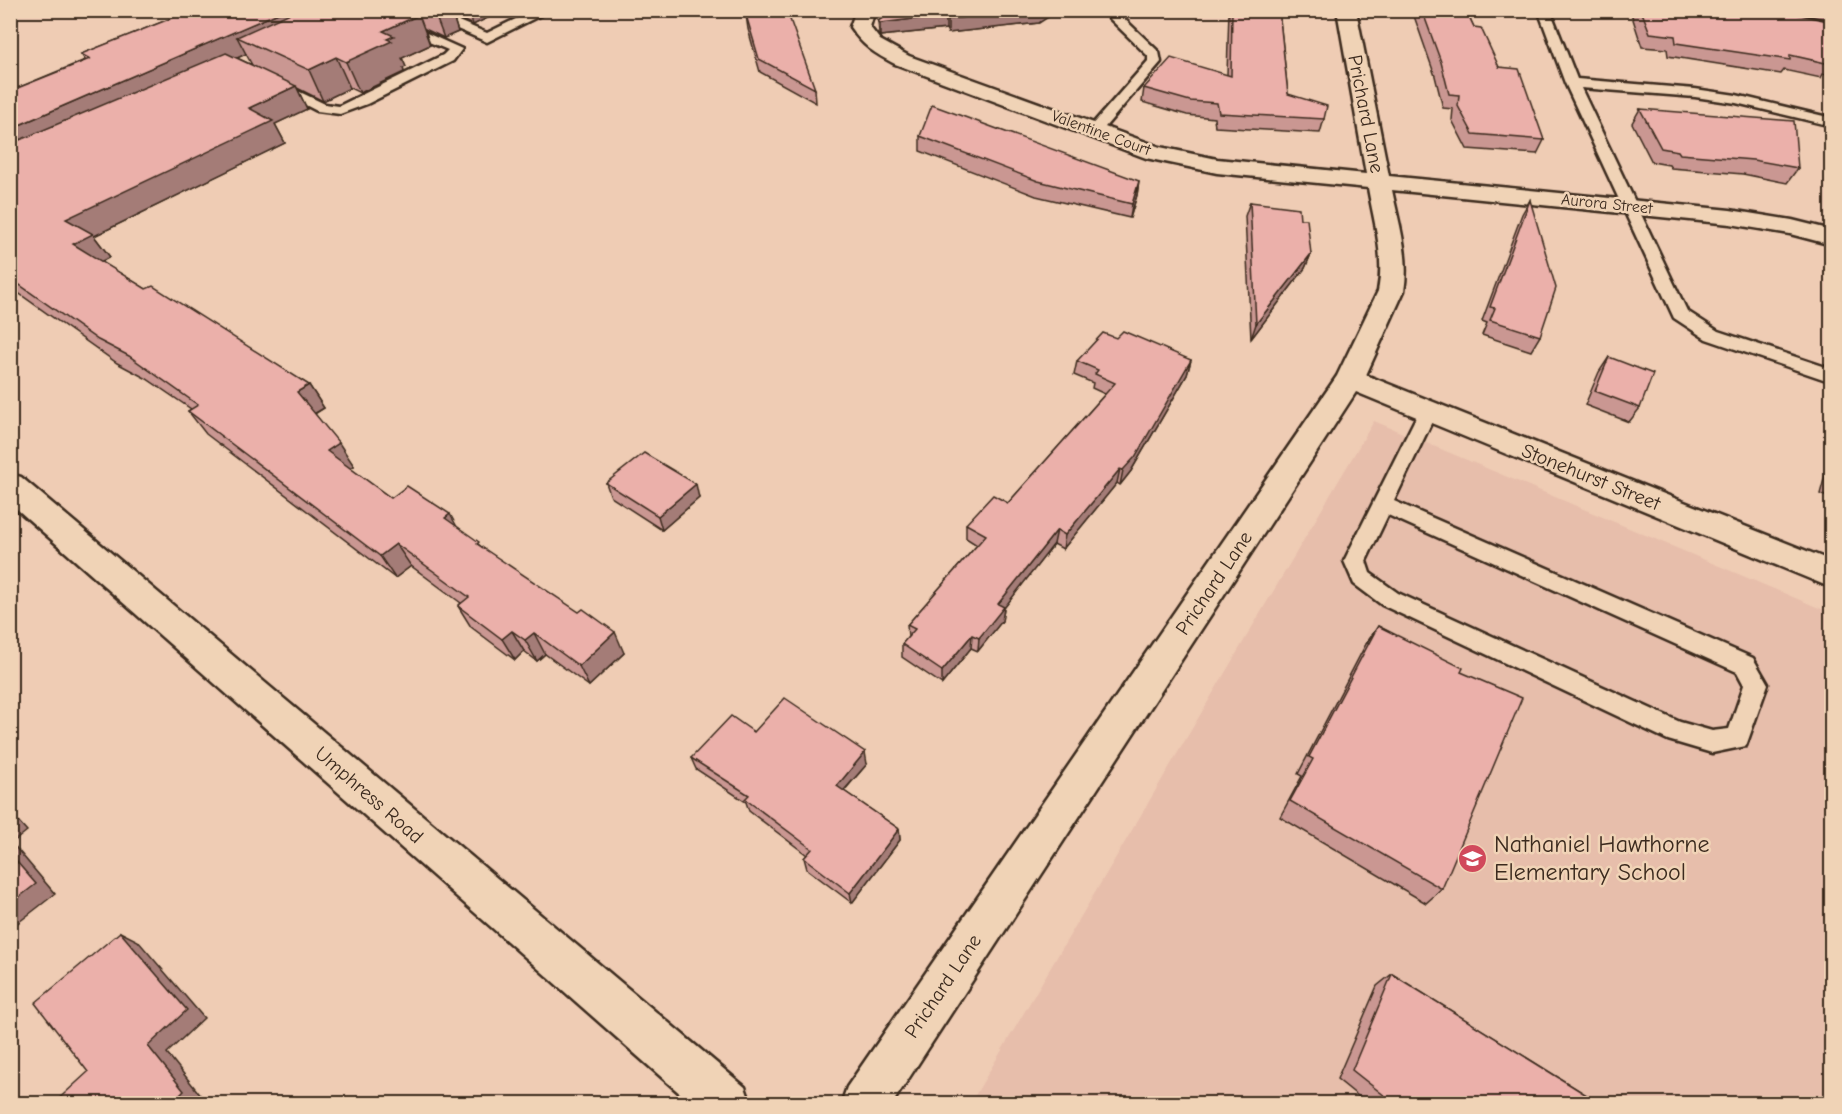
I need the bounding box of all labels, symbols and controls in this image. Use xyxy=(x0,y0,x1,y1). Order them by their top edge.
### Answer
street label: Prichard Lane xyxy=(1343,53,1389,175)
street label: Valentine Court xyxy=(1049,107,1153,159)
street label: Aurora Street xyxy=(1560,190,1654,218)
street label: Stonehurst Street xyxy=(1518,439,1665,516)
street label: Prichard Lane xyxy=(1171,527,1257,639)
street label: Umphress Road xyxy=(310,742,428,848)
place label: Nathaniel Hawthorne Elementary School xyxy=(1494,830,1710,886)
school or university icon: Nathaniel Hawthorne Elementary School xyxy=(1457,842,1489,874)
street label: Prichard Lane xyxy=(900,930,986,1042)

